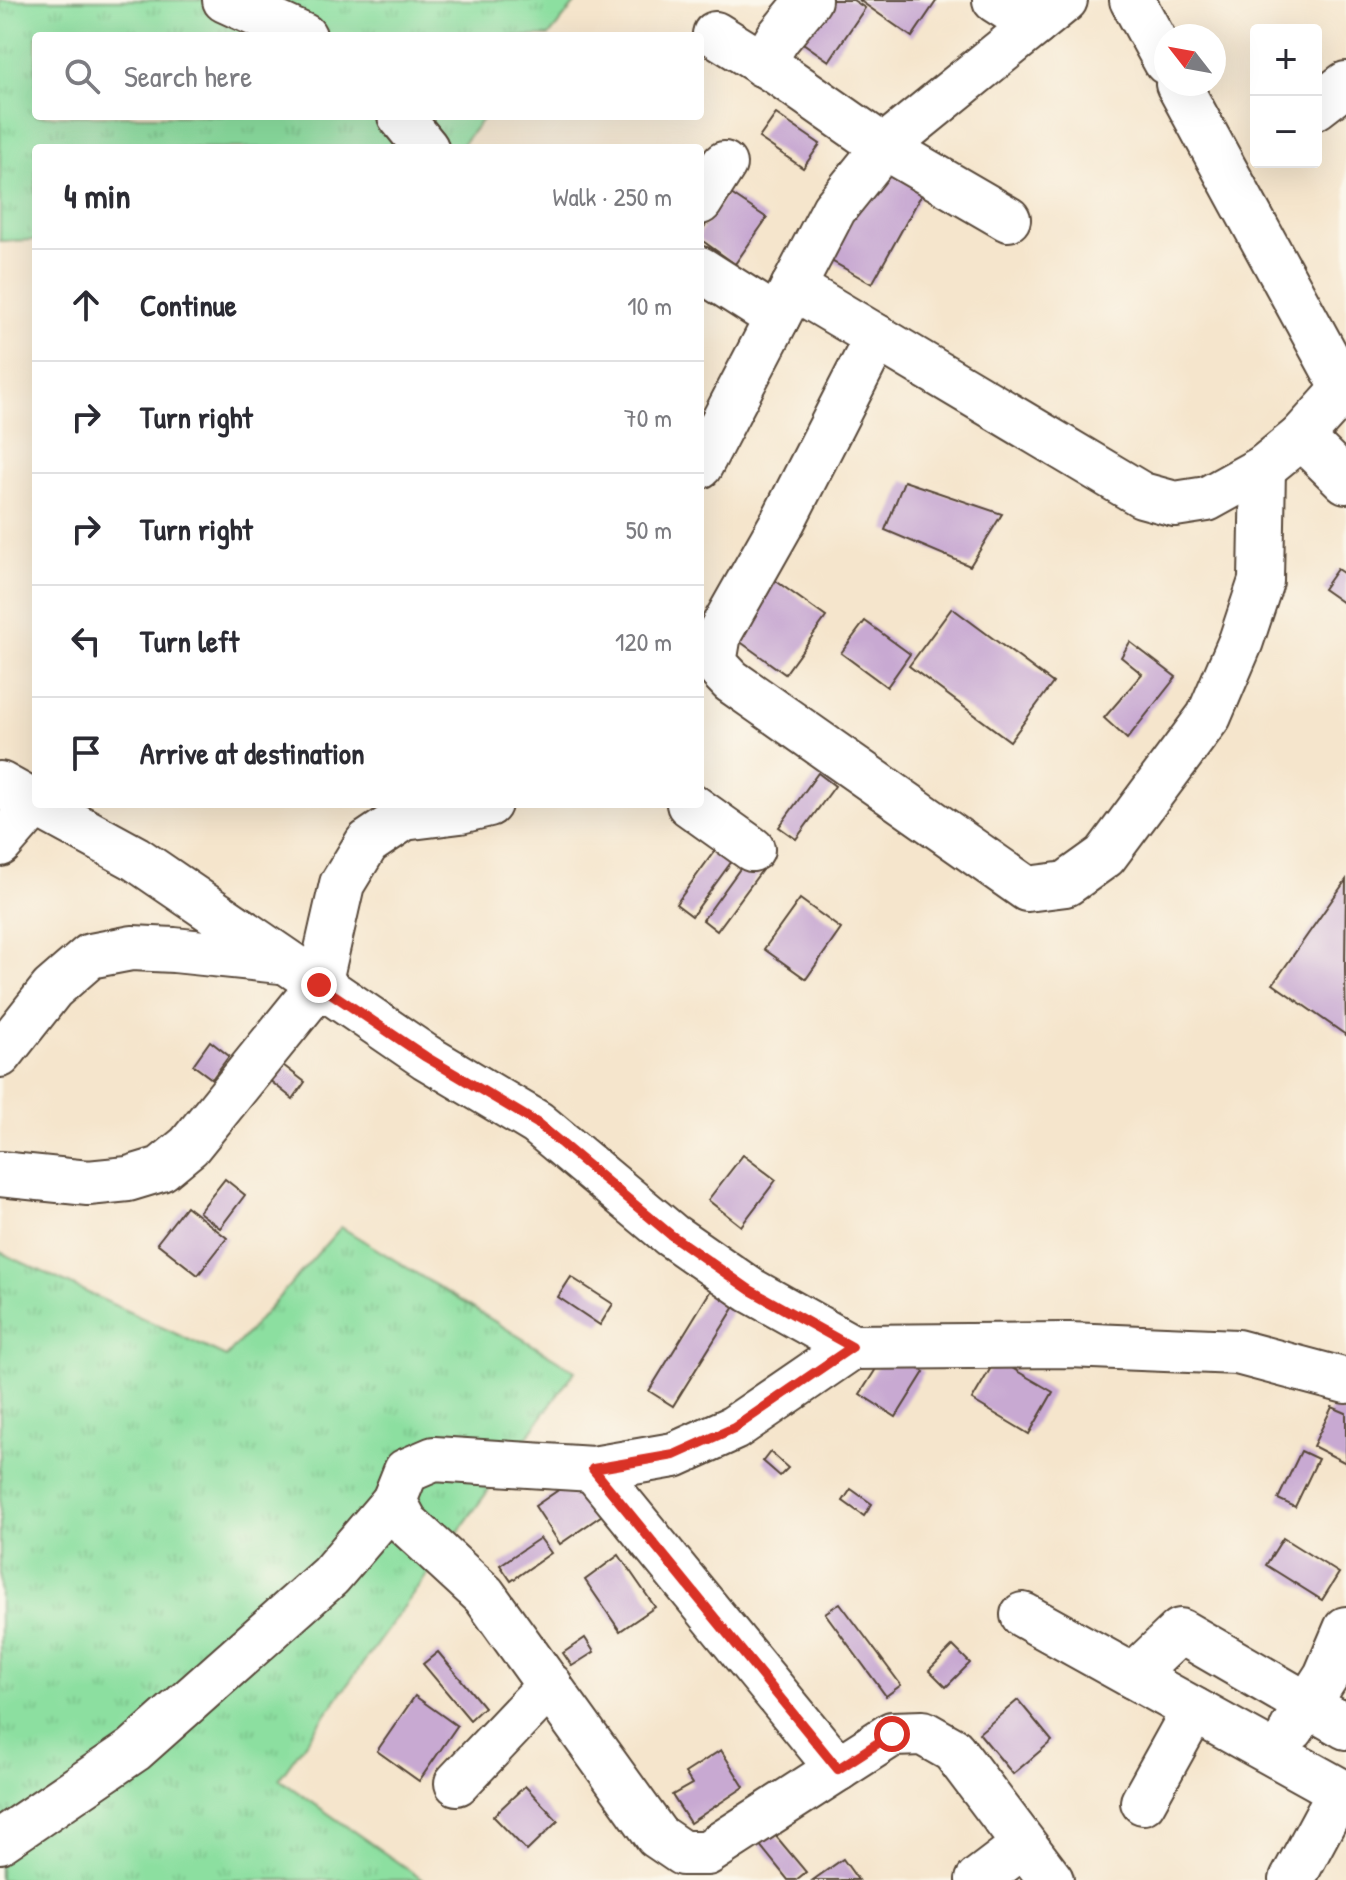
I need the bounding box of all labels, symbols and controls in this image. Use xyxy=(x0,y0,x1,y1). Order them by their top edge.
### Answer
north arrow xyxy=(1154,24,1226,96)
map controls xyxy=(1250,24,1322,168)
button: + xyxy=(1250,24,1322,96)
search box xyxy=(32,32,704,120)
icon: search xyxy=(60,54,104,98)
text: Search here xyxy=(124,56,252,96)
button: − xyxy=(1250,96,1322,168)
text: 4 min xyxy=(64,173,131,219)
text: Walk · 250 m xyxy=(552,179,672,214)
icon: ahead xyxy=(64,283,108,327)
text: Continue xyxy=(140,285,237,325)
text: 10 m xyxy=(627,288,672,323)
icon: right xyxy=(64,395,108,439)
text: Turn right xyxy=(140,397,253,437)
text: 70 m xyxy=(624,400,672,435)
icon: right xyxy=(64,507,108,551)
text: Turn right xyxy=(140,509,253,549)
text: 50 m xyxy=(626,512,672,547)
icon: left xyxy=(64,619,108,663)
text: Turn left xyxy=(140,621,239,661)
text: 120 m xyxy=(615,624,672,659)
icon: arrive xyxy=(64,731,108,775)
text: Arrive at destination xyxy=(140,733,365,773)
route end xyxy=(301,967,337,1003)
route start xyxy=(874,1716,910,1752)

